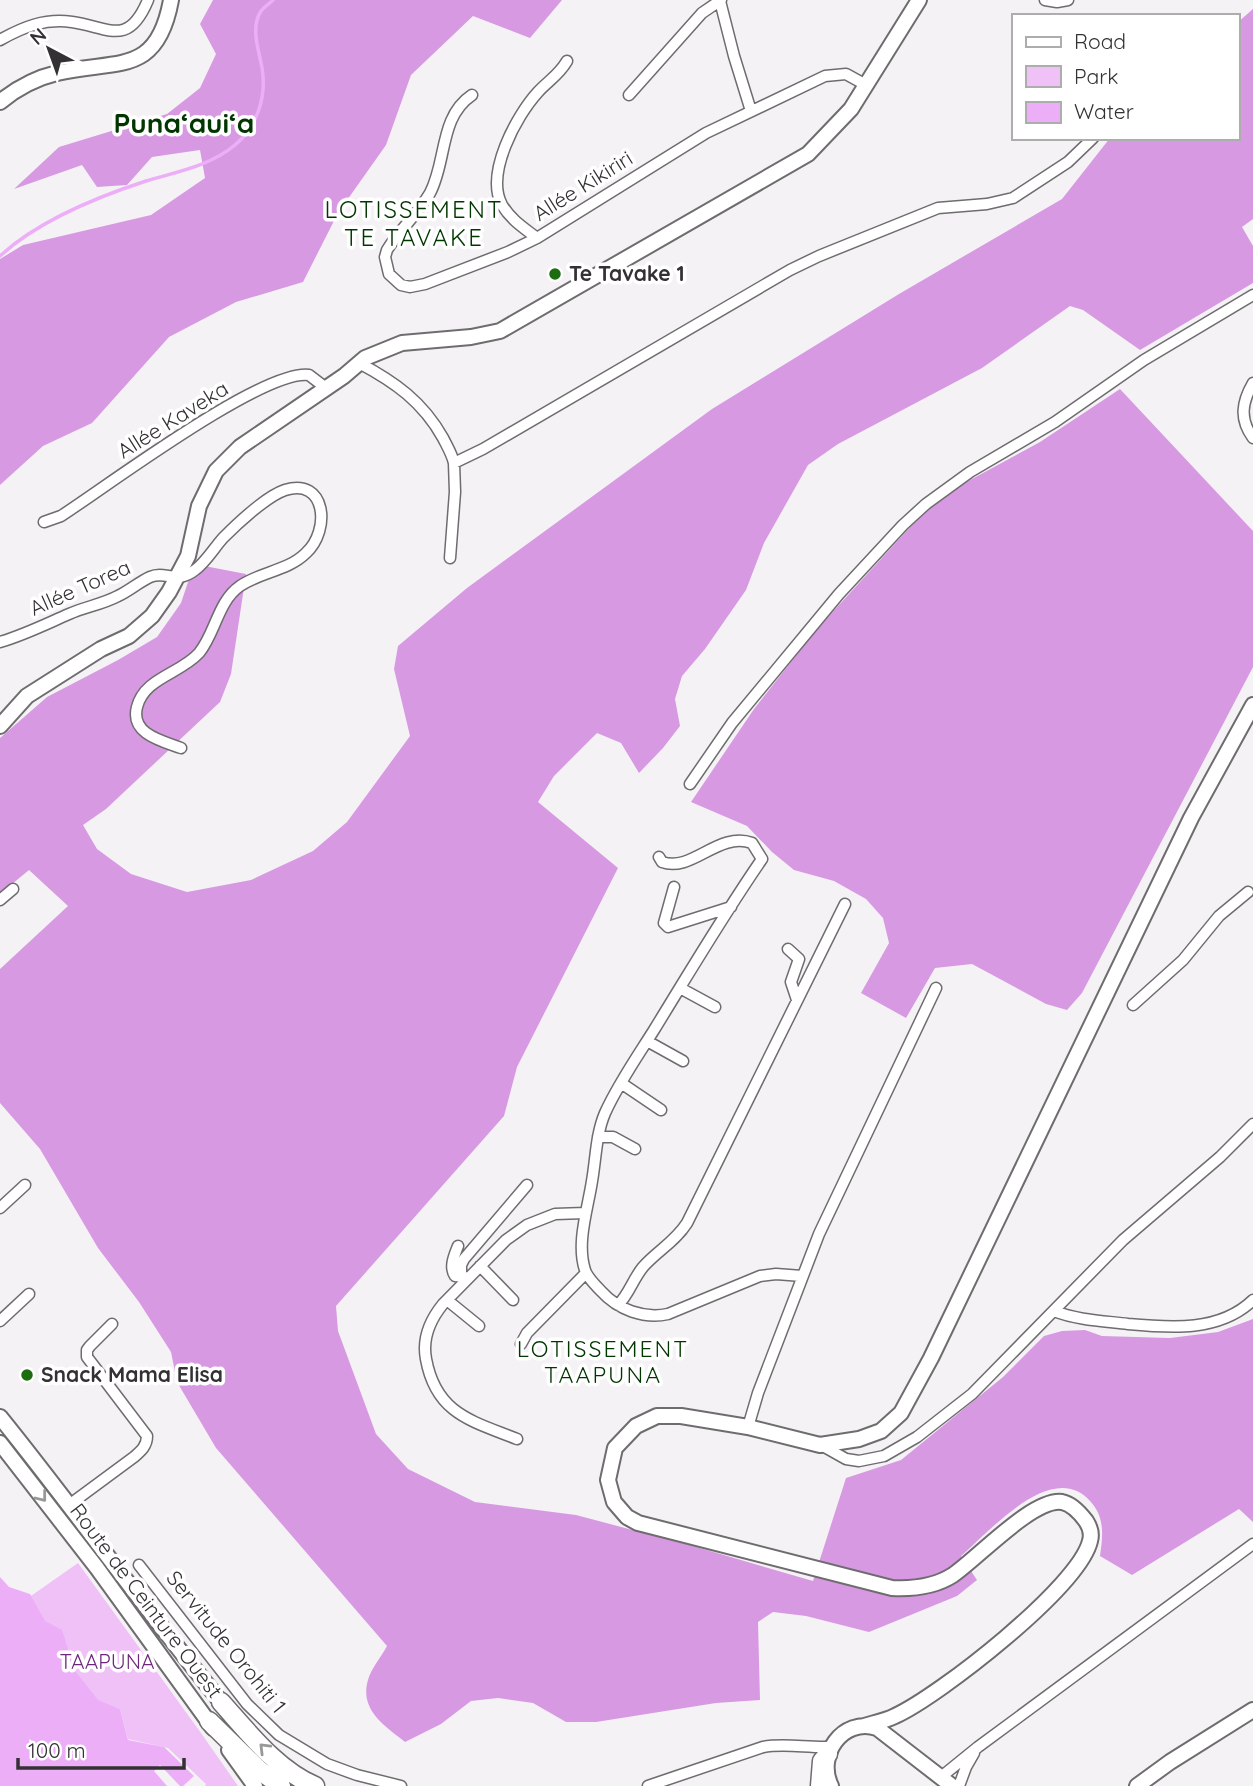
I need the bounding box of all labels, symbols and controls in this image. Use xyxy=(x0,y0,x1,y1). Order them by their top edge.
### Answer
north arrow xyxy=(14,14,84,84)
legend xyxy=(1012,14,1239,140)
text: N xyxy=(25,23,51,50)
text: Road xyxy=(1074,28,1126,54)
text: Park xyxy=(1074,63,1118,89)
text: Water xyxy=(1074,98,1134,124)
district label: Punaʻauiʻa xyxy=(114,105,254,140)
street label: Allée Kikiriri xyxy=(528,144,637,226)
district label: LOTISSEMENT TE TAVAKE xyxy=(325,194,503,252)
place label: Te Tavake 1 xyxy=(569,260,685,286)
marker: Te Tavake 1 xyxy=(547,266,563,282)
street label: Allée Kaveka xyxy=(112,375,233,464)
street label: Allée Torea xyxy=(25,553,134,621)
district label: LOTISSEMENT TAAPUNA xyxy=(517,1334,689,1389)
place label: Snack Mama Elisa xyxy=(41,1361,223,1387)
marker: Snack Mama Elisa xyxy=(19,1367,35,1383)
one-way arrow xyxy=(34,1489,46,1502)
street label: Route de Ceinture Ouest xyxy=(65,1498,228,1703)
street label: Servitude Orohiti 1 xyxy=(161,1565,292,1718)
park label: TAAPUNA xyxy=(59,1648,155,1674)
scale bar xyxy=(18,1726,184,1770)
text: 100 m xyxy=(28,1737,86,1763)
one-way arrow xyxy=(260,1743,273,1756)

